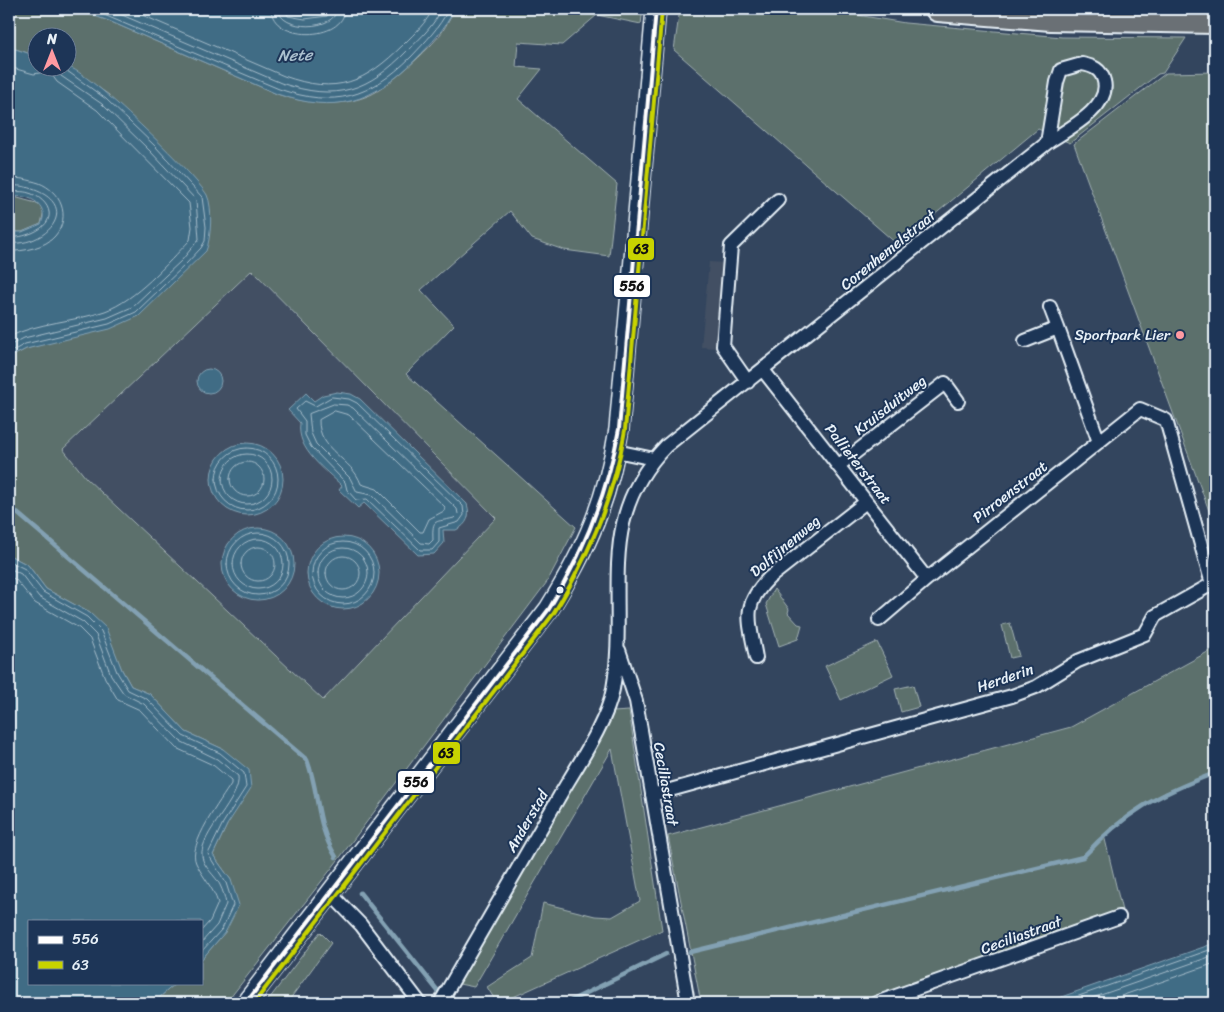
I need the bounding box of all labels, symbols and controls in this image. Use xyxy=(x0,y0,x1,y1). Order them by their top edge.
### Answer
text: N xyxy=(46,27,57,52)
north arrow xyxy=(28,28,78,78)
water label: Nete xyxy=(277,40,315,70)
street label: Corenhemelstraat xyxy=(834,202,943,297)
line badge: 63 xyxy=(627,237,655,261)
text: 63 xyxy=(632,237,649,262)
line badge: 556 xyxy=(613,274,651,298)
text: 556 xyxy=(619,274,645,299)
place label: Sportpark Lier xyxy=(1074,322,1171,348)
marker: Sportpark Lier xyxy=(1174,329,1186,341)
street label: Kruisduitweg xyxy=(848,368,932,442)
street label: Pallieterstraat xyxy=(818,418,898,511)
street label: Pirroenstraat xyxy=(967,454,1054,530)
street label: Dolfijnenweg xyxy=(744,508,826,584)
unlabelled marker xyxy=(555,585,565,595)
street label: Herderin xyxy=(973,656,1037,700)
street label: Ceciliastraat xyxy=(646,740,686,829)
line badge: 63 xyxy=(432,741,461,765)
text: 63 xyxy=(437,741,454,766)
line badge: 556 xyxy=(397,770,435,794)
text: 556 xyxy=(403,770,429,795)
street label: Anderstad xyxy=(498,784,556,858)
street label: Ceciliastraat xyxy=(977,908,1066,962)
legend xyxy=(28,920,202,984)
text: 556 xyxy=(72,926,99,952)
text: 63 xyxy=(72,952,89,978)

